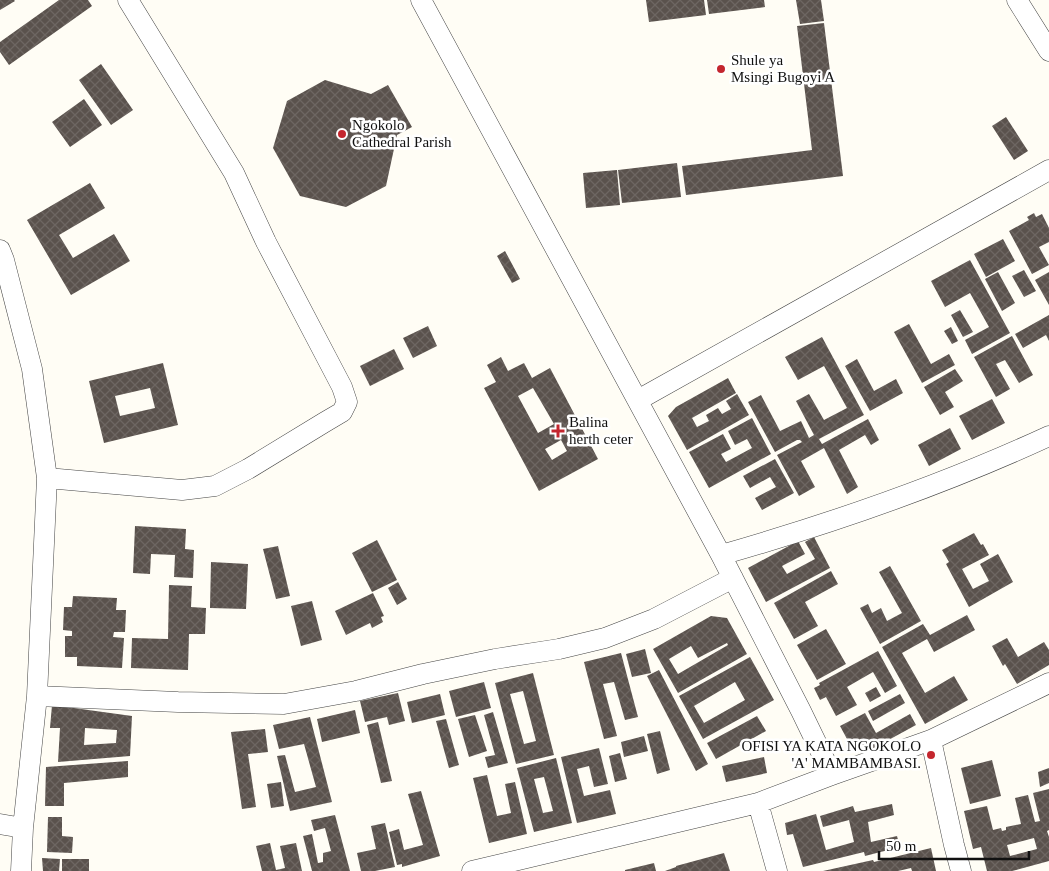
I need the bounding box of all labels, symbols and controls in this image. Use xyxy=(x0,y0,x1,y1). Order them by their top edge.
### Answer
place label: Shule ya Msingi Bugoyi A xyxy=(731,52,835,85)
marker: Shule ya Msingi Bugoyi A xyxy=(715,63,727,75)
place label: Ngokolo Cathedral Parish xyxy=(352,117,452,150)
marker: Ngokolo Cathedral Parish xyxy=(336,128,348,140)
place label: Balina herth ceter xyxy=(569,414,633,447)
marker: Balina herth ceter xyxy=(551,424,565,438)
place label: OFISI YA KATA NGOKOLO 'A' MAMBAMBASI. xyxy=(741,738,921,771)
marker: OFISI YA KATA NGOKOLO 'A' MAMBAMBASI. xyxy=(925,749,937,761)
scale bar xyxy=(879,828,1029,860)
text: 50 m xyxy=(886,838,917,854)

